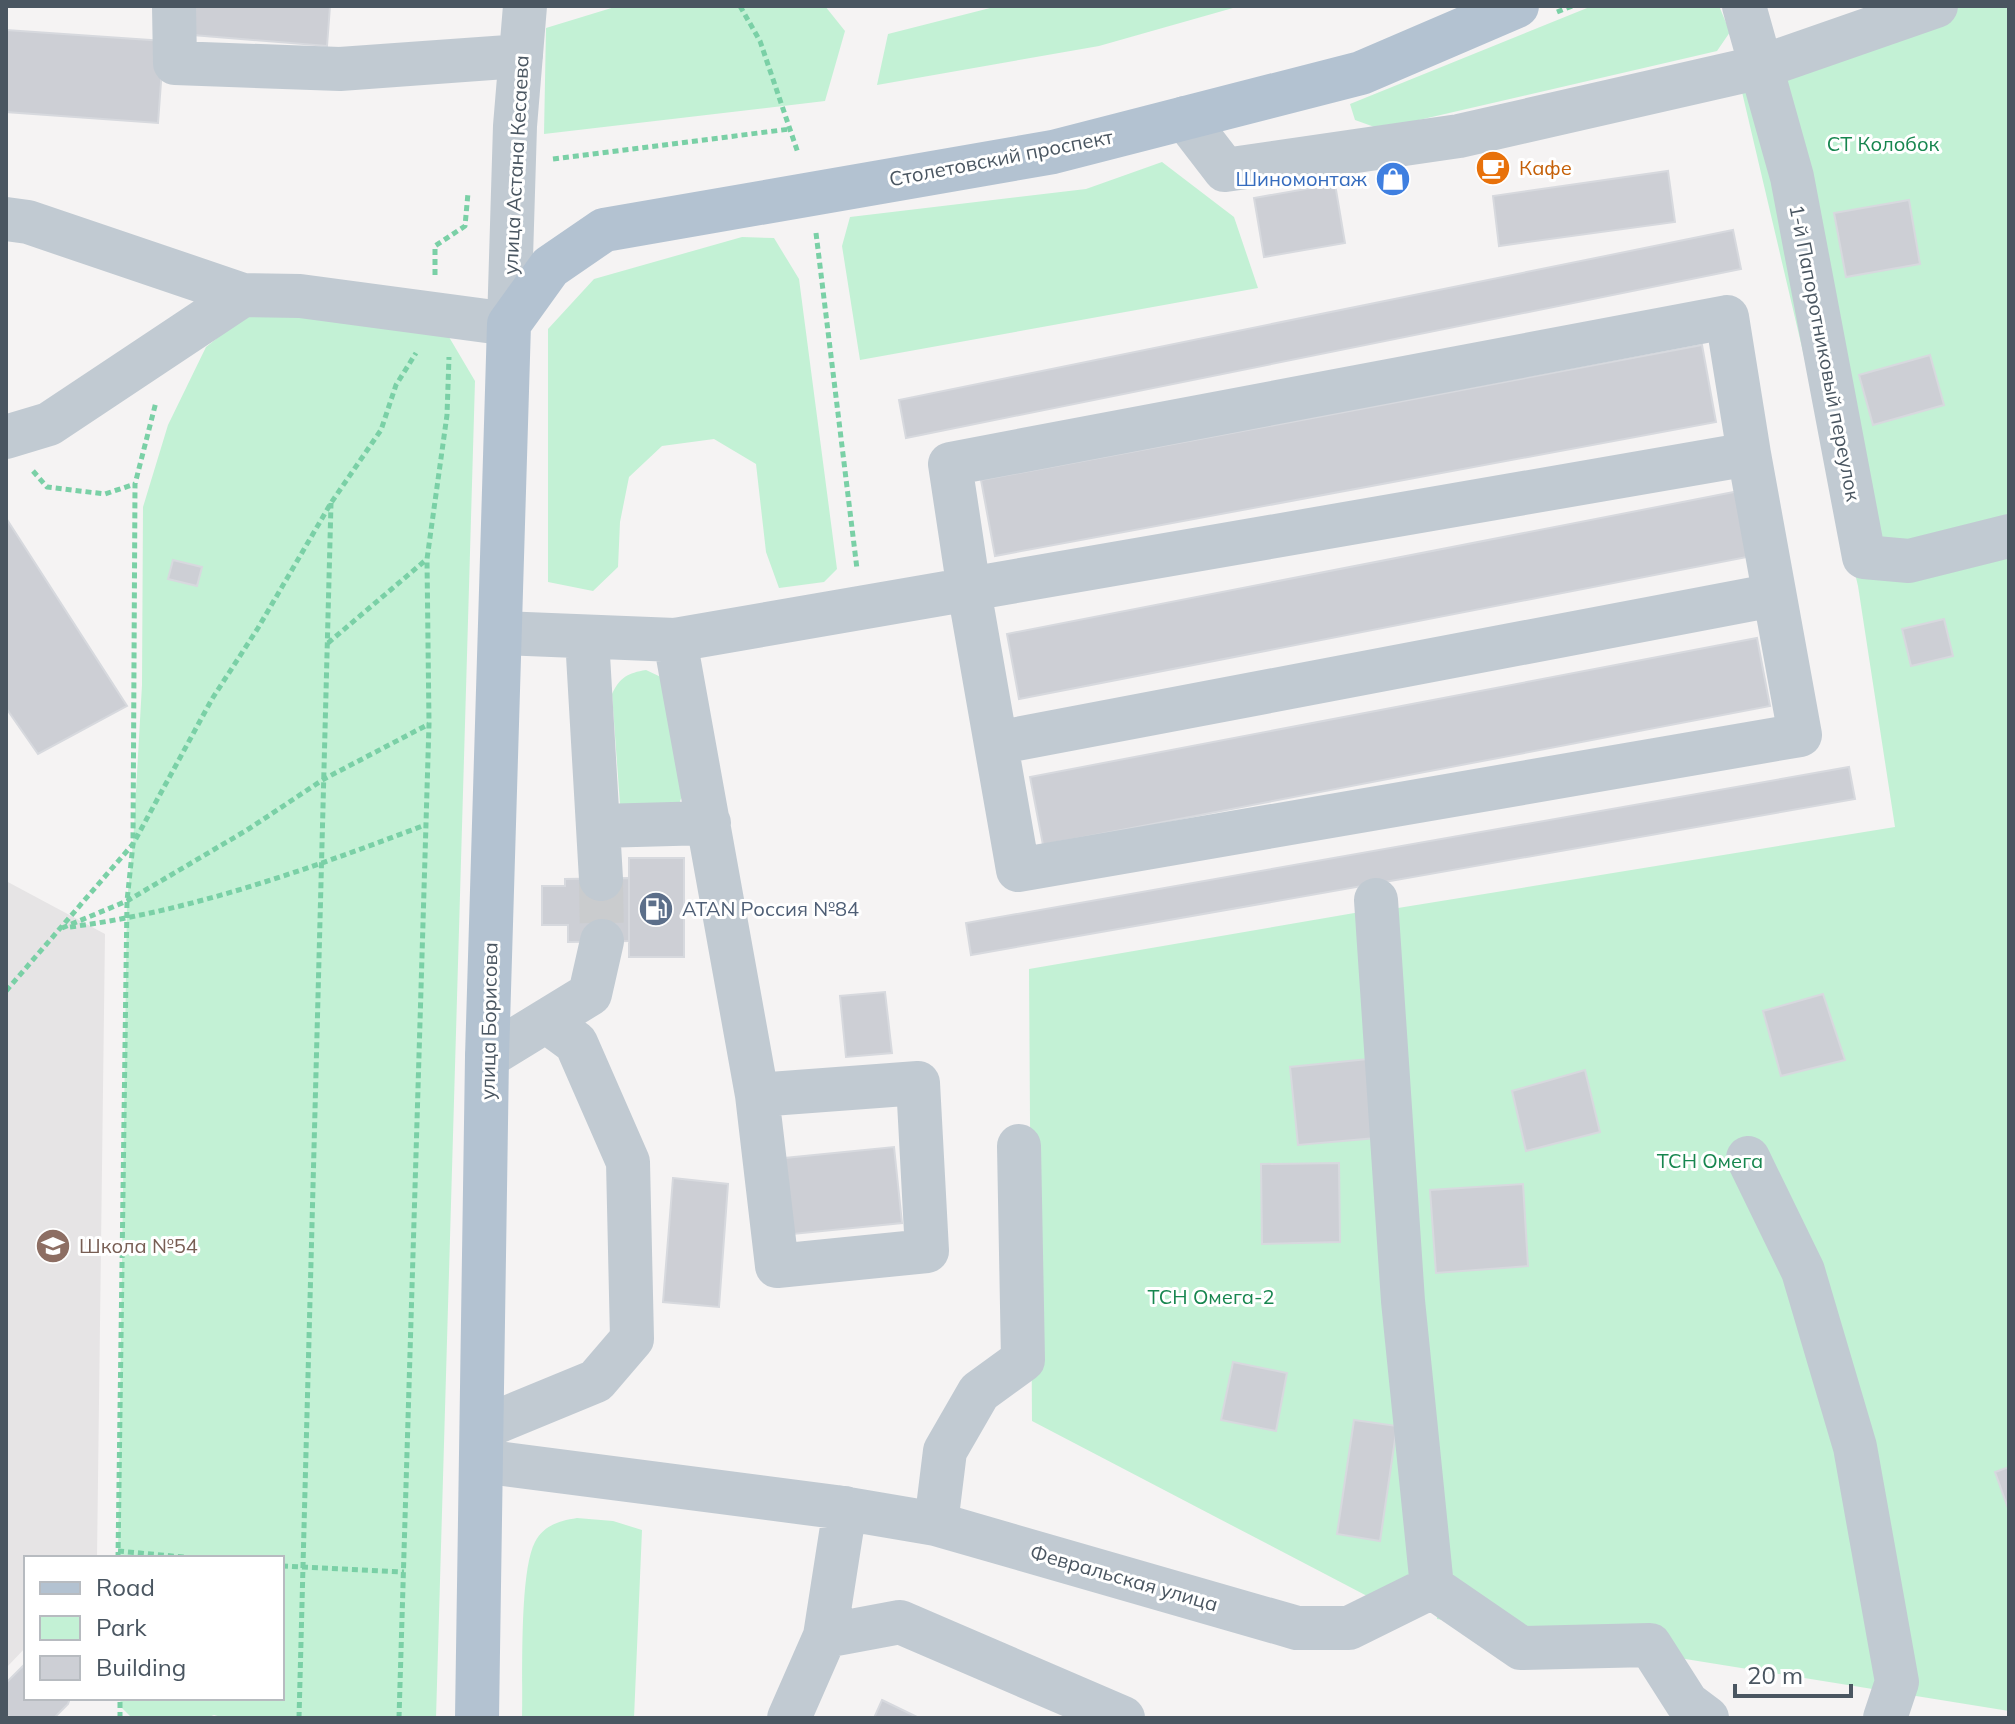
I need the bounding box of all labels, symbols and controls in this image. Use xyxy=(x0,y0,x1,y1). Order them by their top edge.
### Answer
street label: улица Астана Кесаева xyxy=(497,55,534,275)
street label: Столетовский проспект xyxy=(887,123,1116,191)
park label: СТ Колобок xyxy=(1827,131,1940,156)
cafe icon: Кафе xyxy=(1474,149,1512,187)
place label: Кафе xyxy=(1519,155,1572,180)
shop icon: Шиномонтаж xyxy=(1374,160,1412,198)
place label: Шиномонтаж xyxy=(1235,166,1368,191)
street label: 1-й Папоротниковый переулок xyxy=(1784,203,1867,503)
fuel station icon: ATAN Россия №84 xyxy=(637,890,675,928)
place label: ATAN Россия №84 xyxy=(682,896,859,921)
street label: улица Борисова xyxy=(475,942,502,1100)
park label: ТСН Омега xyxy=(1657,1148,1763,1173)
school or university icon: Школа №54 xyxy=(34,1227,72,1265)
place label: Школа №54 xyxy=(79,1233,198,1258)
park label: ТСН Омега-2 xyxy=(1147,1284,1275,1309)
street label: Февральская улица xyxy=(1027,1539,1221,1616)
legend xyxy=(24,1556,284,1700)
text: Road xyxy=(96,1572,155,1602)
text: Park xyxy=(96,1612,147,1642)
scale bar xyxy=(1735,1648,1851,1698)
text: Building xyxy=(96,1652,186,1682)
text: 20 m xyxy=(1747,1660,1803,1690)

